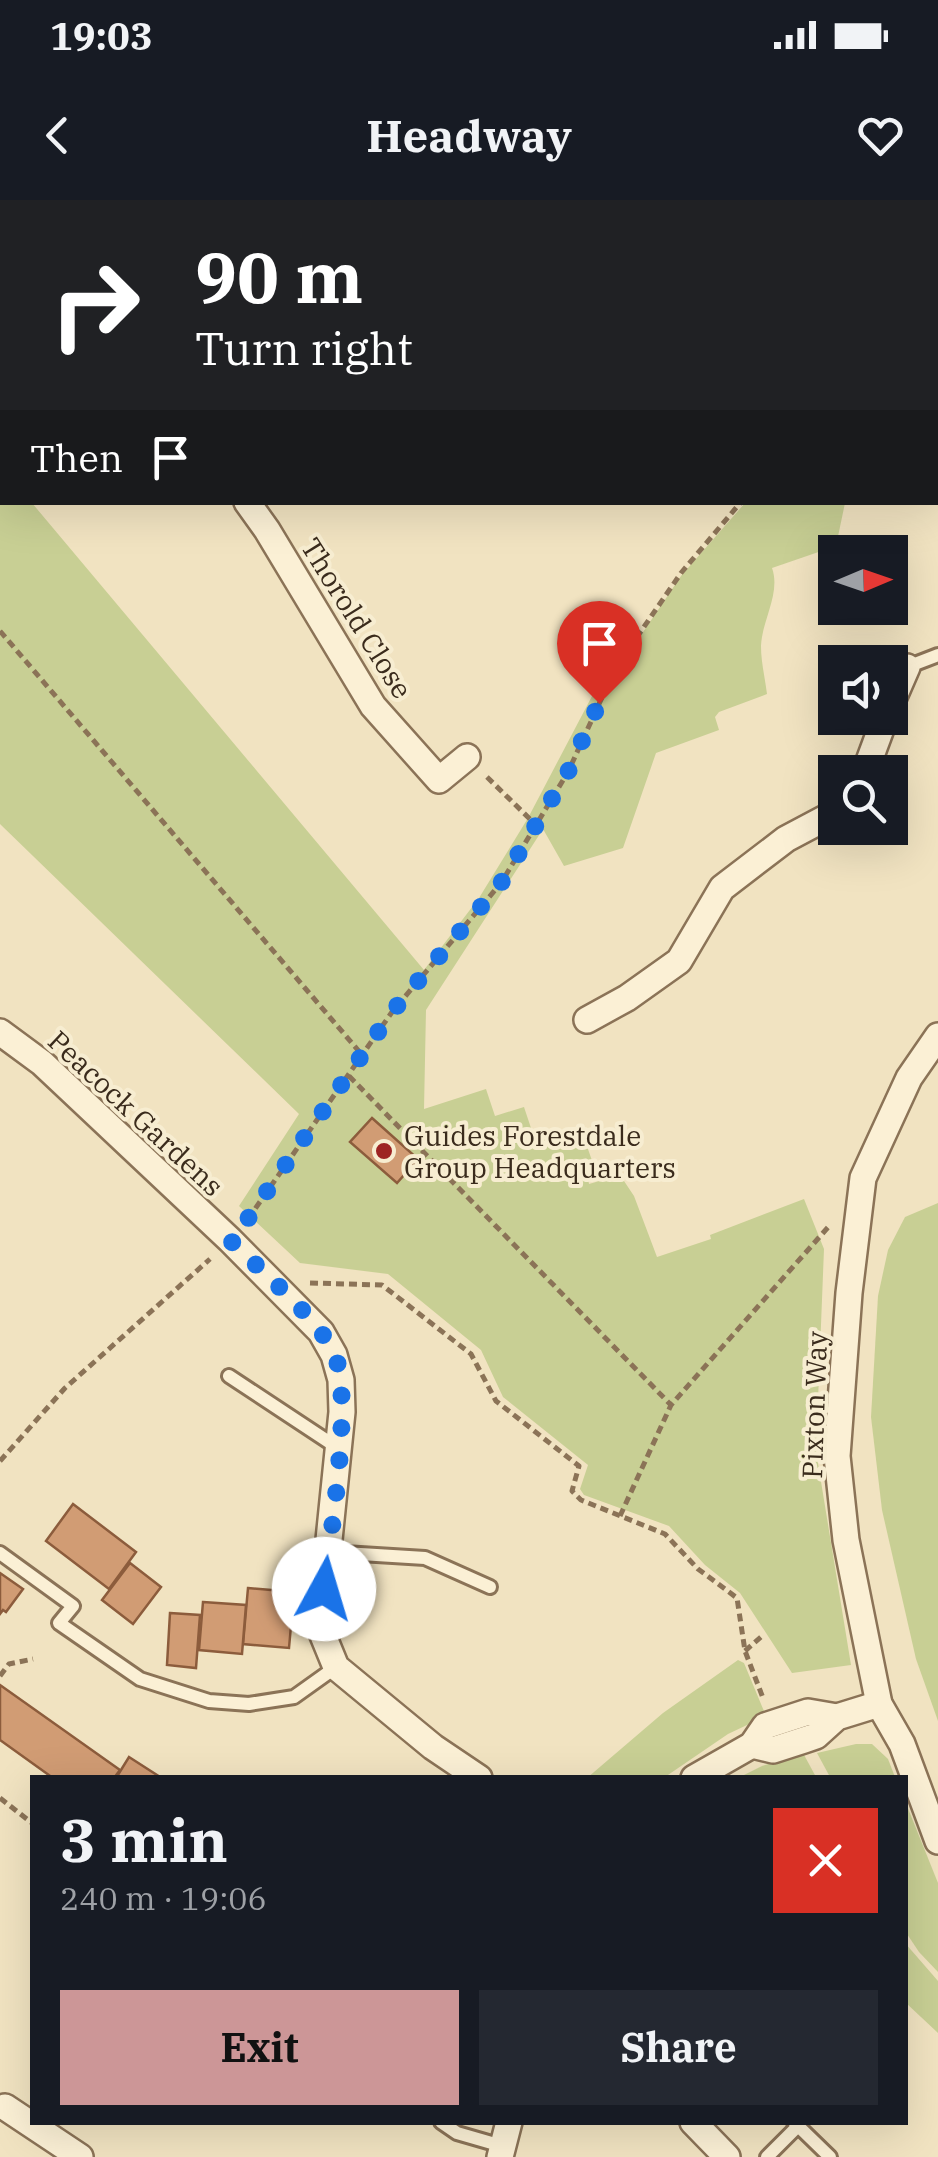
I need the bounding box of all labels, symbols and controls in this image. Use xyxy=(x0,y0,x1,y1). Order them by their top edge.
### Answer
text: 19:03 xyxy=(50,11,153,60)
text: Headway xyxy=(366,106,572,164)
icon: back xyxy=(30,108,85,163)
icon: heart xyxy=(853,108,908,163)
text: 90 m xyxy=(195,231,363,322)
icon: right xyxy=(30,240,160,370)
text: Turn right xyxy=(195,319,413,377)
icon: arrive xyxy=(143,430,198,485)
text: Then xyxy=(30,433,123,482)
street label: Thorold Close xyxy=(293,531,421,705)
north arrow xyxy=(818,535,908,625)
map controls xyxy=(818,535,908,845)
pin xyxy=(557,601,642,704)
icon: arrive xyxy=(572,616,627,671)
button: sound xyxy=(818,645,908,735)
button: search xyxy=(818,755,908,845)
street label: Peacock Gardens xyxy=(40,1022,232,1204)
place label: Guides Forestdale Group Headquarters xyxy=(404,1117,676,1186)
marker: Guides Forestdale Group Headquarters xyxy=(373,1140,395,1162)
street label: Pixton Way xyxy=(793,1331,835,1479)
position arrow xyxy=(272,1537,376,1641)
text: 3 min xyxy=(60,1800,228,1879)
button: close xyxy=(773,1808,878,1913)
text: 240 m · 19:06 xyxy=(60,1877,267,1919)
button: Exit xyxy=(60,1990,459,2105)
button: Share xyxy=(479,1990,878,2105)

